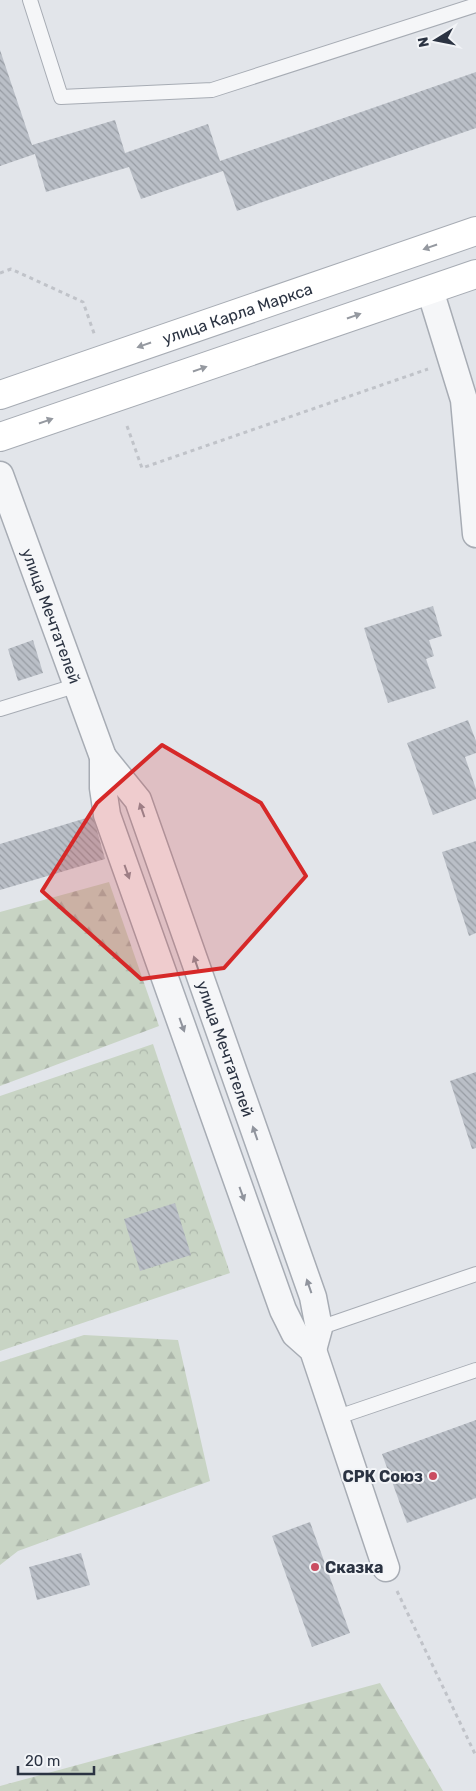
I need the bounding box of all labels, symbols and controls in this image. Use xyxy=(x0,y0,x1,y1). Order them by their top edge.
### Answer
north arrow xyxy=(411,15,461,65)
text: N xyxy=(414,36,433,49)
one-way arrow xyxy=(422,243,437,251)
street label: улица Карла Маркса xyxy=(160,279,315,348)
one-way arrow xyxy=(346,312,361,319)
one-way arrow xyxy=(136,341,151,349)
one-way arrow xyxy=(193,365,208,373)
one-way arrow xyxy=(39,417,54,425)
street label: улица Мечтателей xyxy=(18,546,84,686)
one-way arrow xyxy=(138,802,146,817)
one-way arrow xyxy=(124,864,131,879)
one-way arrow xyxy=(192,956,199,971)
street label: улица Мечтателей xyxy=(192,978,258,1119)
one-way arrow xyxy=(179,1017,186,1032)
one-way arrow xyxy=(251,1125,259,1140)
one-way arrow xyxy=(238,1187,246,1202)
one-way arrow xyxy=(305,1279,312,1294)
place label: СРК Союз xyxy=(342,1467,423,1486)
marker: СРК Союз xyxy=(427,1470,439,1482)
place label: Сказка xyxy=(325,1558,383,1577)
marker: Сказка xyxy=(309,1561,321,1573)
scale bar xyxy=(18,1744,94,1776)
text: 20 m xyxy=(25,1752,60,1770)

